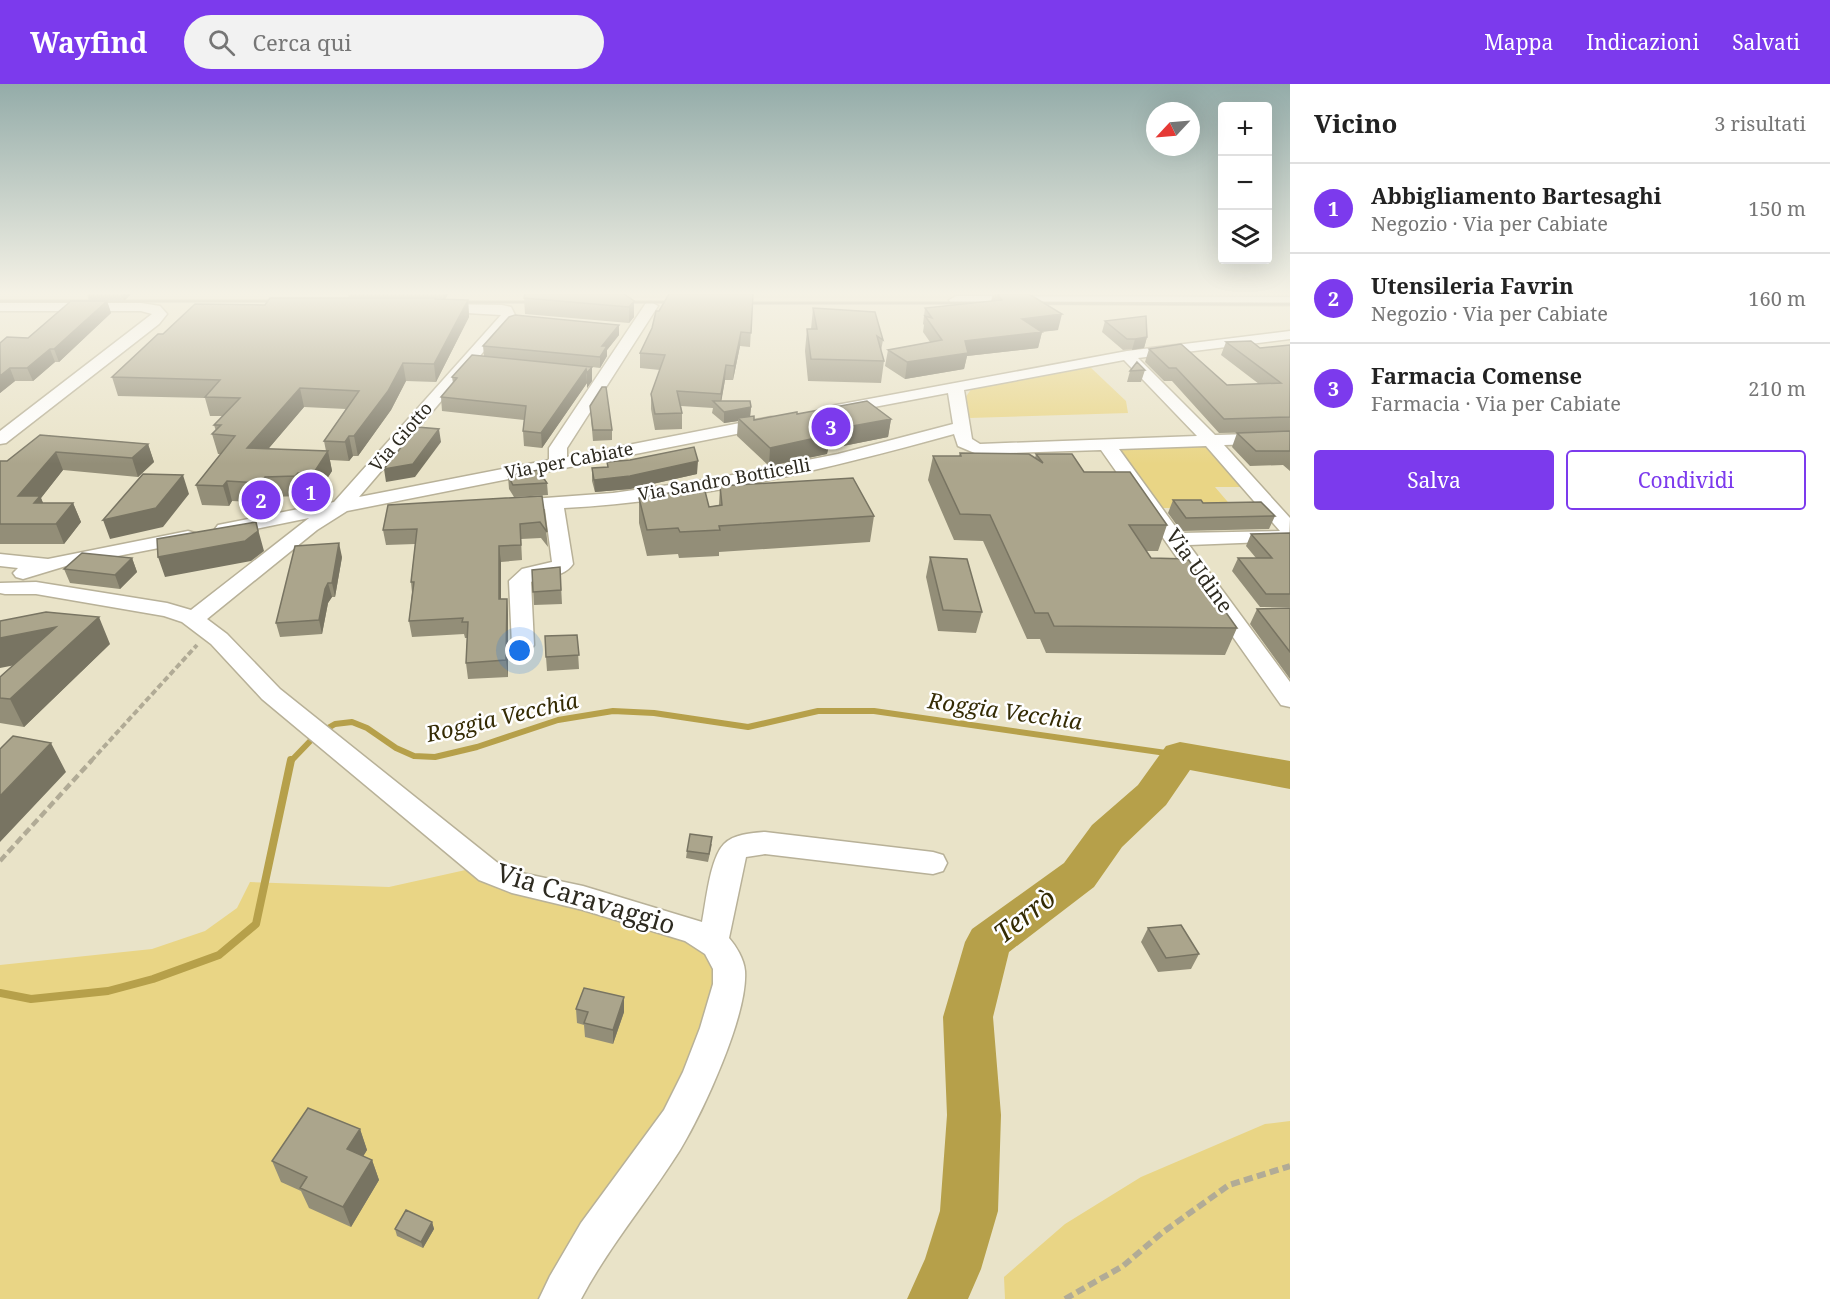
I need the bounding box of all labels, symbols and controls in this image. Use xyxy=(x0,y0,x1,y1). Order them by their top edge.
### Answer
search box xyxy=(184,15,604,69)
text: Wayfind xyxy=(30,23,148,61)
icon: search xyxy=(205,26,238,59)
text: Cerca qui xyxy=(253,27,352,57)
text: Mappa xyxy=(1484,28,1553,56)
text: Indicazioni xyxy=(1586,28,1699,56)
text: Salvati xyxy=(1732,28,1800,56)
north arrow xyxy=(1146,102,1200,156)
map controls xyxy=(1218,102,1272,264)
button: + xyxy=(1218,102,1272,156)
text: Vicino xyxy=(1314,105,1397,141)
text: 3 risultati xyxy=(1714,110,1806,137)
button: − xyxy=(1218,156,1272,210)
text: Abbigliamento Bartesaghi xyxy=(1371,180,1661,210)
text: 1 xyxy=(1328,195,1339,222)
text: 150 m xyxy=(1748,195,1806,222)
button: layers xyxy=(1218,210,1272,264)
text: Negozio · Via per Cabiate xyxy=(1371,210,1608,237)
text: Utensileria Favrin xyxy=(1371,270,1574,300)
text: 2 xyxy=(1328,285,1339,312)
text: 160 m xyxy=(1748,285,1806,312)
text: Negozio · Via per Cabiate xyxy=(1371,300,1608,327)
text: Farmacia Comense xyxy=(1371,360,1582,390)
text: 3 xyxy=(1328,375,1339,402)
text: 210 m xyxy=(1748,375,1806,402)
text: Farmacia · Via per Cabiate xyxy=(1371,390,1621,417)
street label: Via Giotto xyxy=(363,396,437,476)
pin: 3 xyxy=(812,404,850,450)
street label: Via per Cabiate xyxy=(502,436,635,484)
button: Salva xyxy=(1314,450,1554,510)
button: Condividi xyxy=(1566,450,1806,510)
street label: Via Sandro Botticelli xyxy=(636,452,812,506)
pin: 1 xyxy=(292,470,330,514)
pin: 2 xyxy=(242,478,280,522)
street label: Via Udine xyxy=(1160,523,1240,618)
your location xyxy=(505,636,534,665)
water label: Roggia Vecchia xyxy=(422,684,581,748)
water label: Roggia Vecchia xyxy=(925,684,1084,736)
street label: Via Caravaggio xyxy=(492,854,680,942)
water label: Terrò xyxy=(985,879,1063,951)

